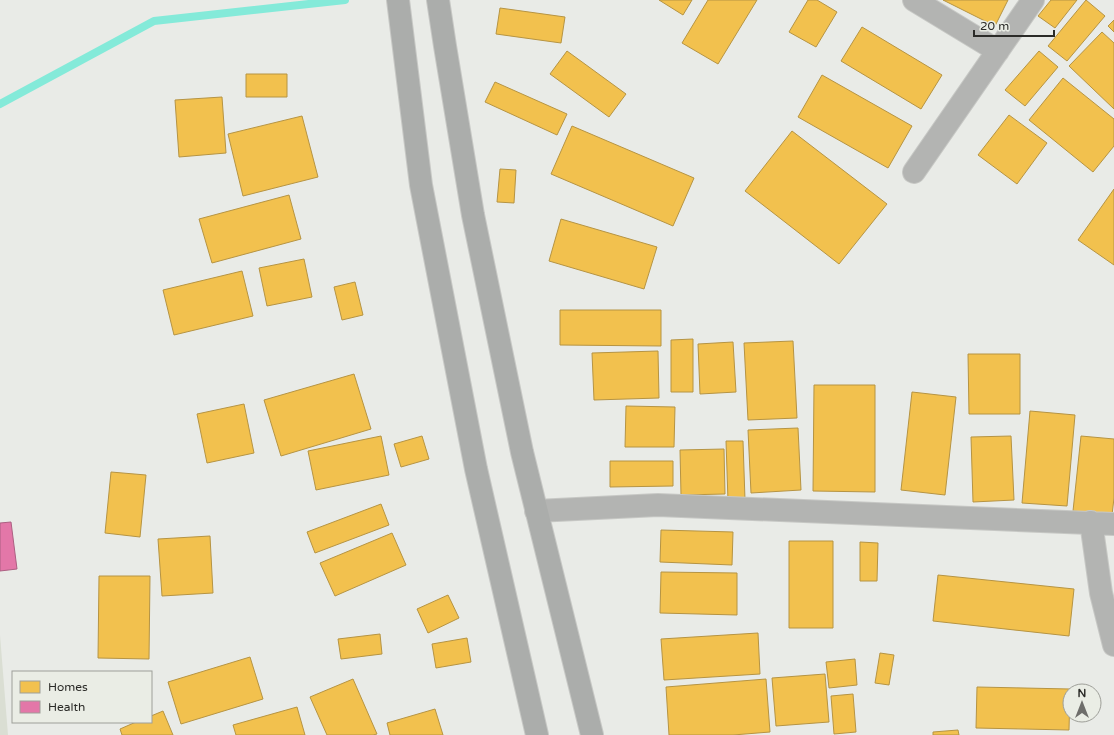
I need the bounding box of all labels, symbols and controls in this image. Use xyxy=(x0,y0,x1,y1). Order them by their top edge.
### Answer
scale bar xyxy=(974,12,1054,38)
text: 20 m xyxy=(980,19,1009,33)
legend xyxy=(12,671,152,723)
text: Homes xyxy=(48,680,88,694)
north arrow xyxy=(1062,683,1102,723)
text: N xyxy=(1078,687,1086,700)
text: Health xyxy=(48,700,85,714)

